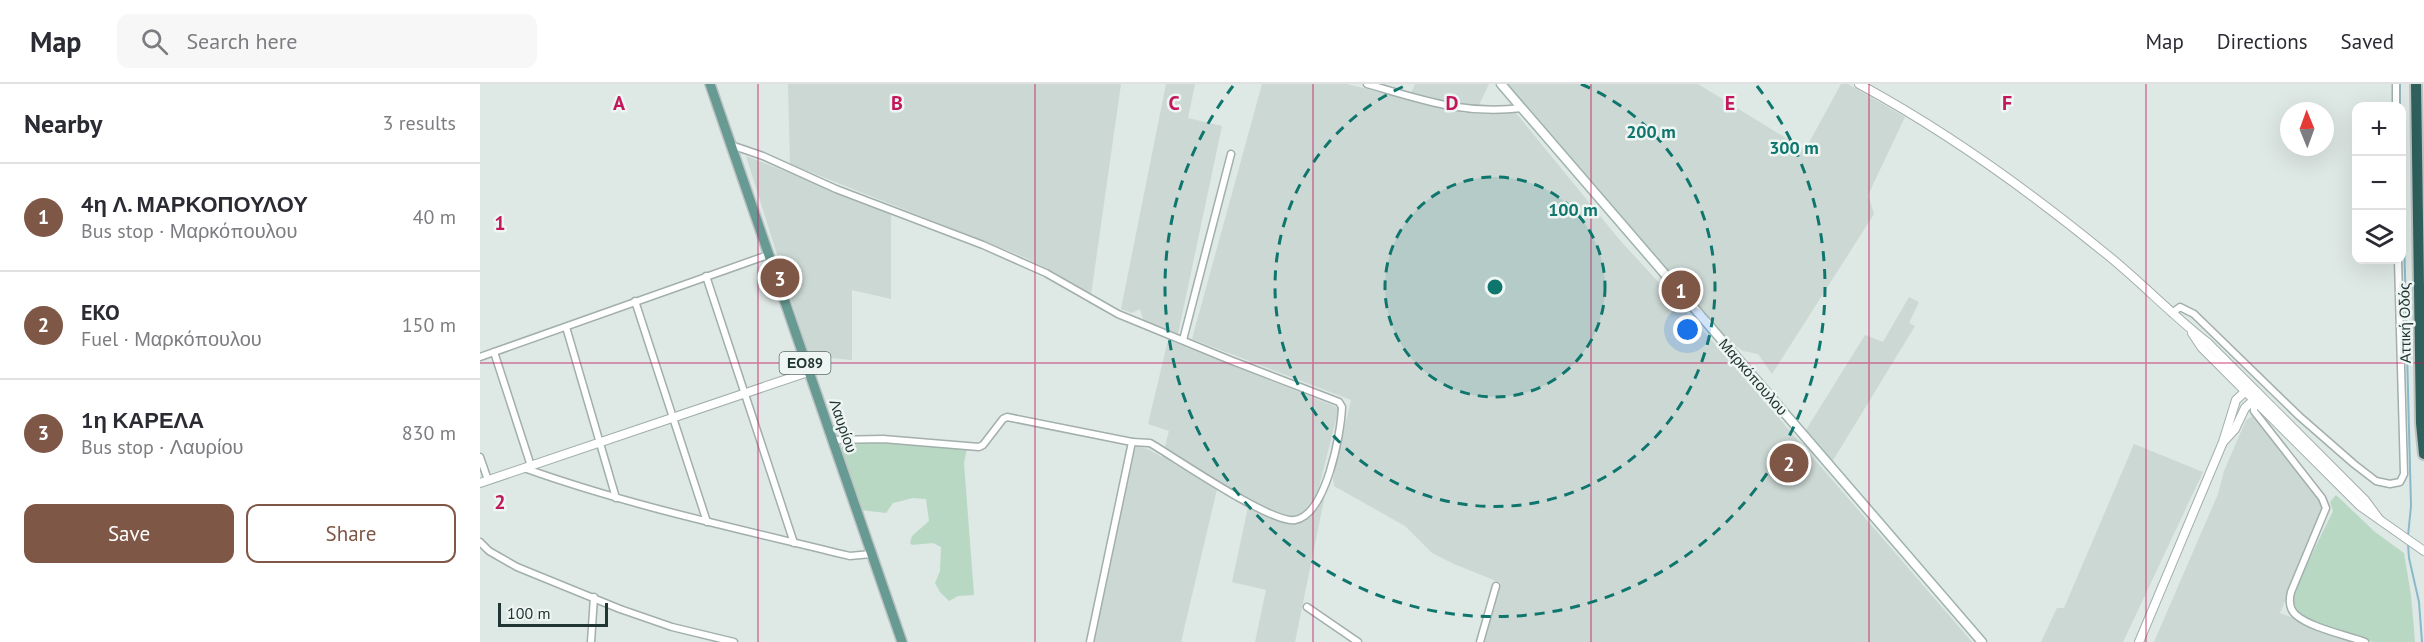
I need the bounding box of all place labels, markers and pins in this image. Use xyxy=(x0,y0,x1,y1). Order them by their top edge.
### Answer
pin: 3 xyxy=(760,256,800,300)
pin: 1 xyxy=(1662,268,1700,312)
centre of rings xyxy=(1485,277,1505,297)
pin: 2 xyxy=(1770,440,1808,485)

